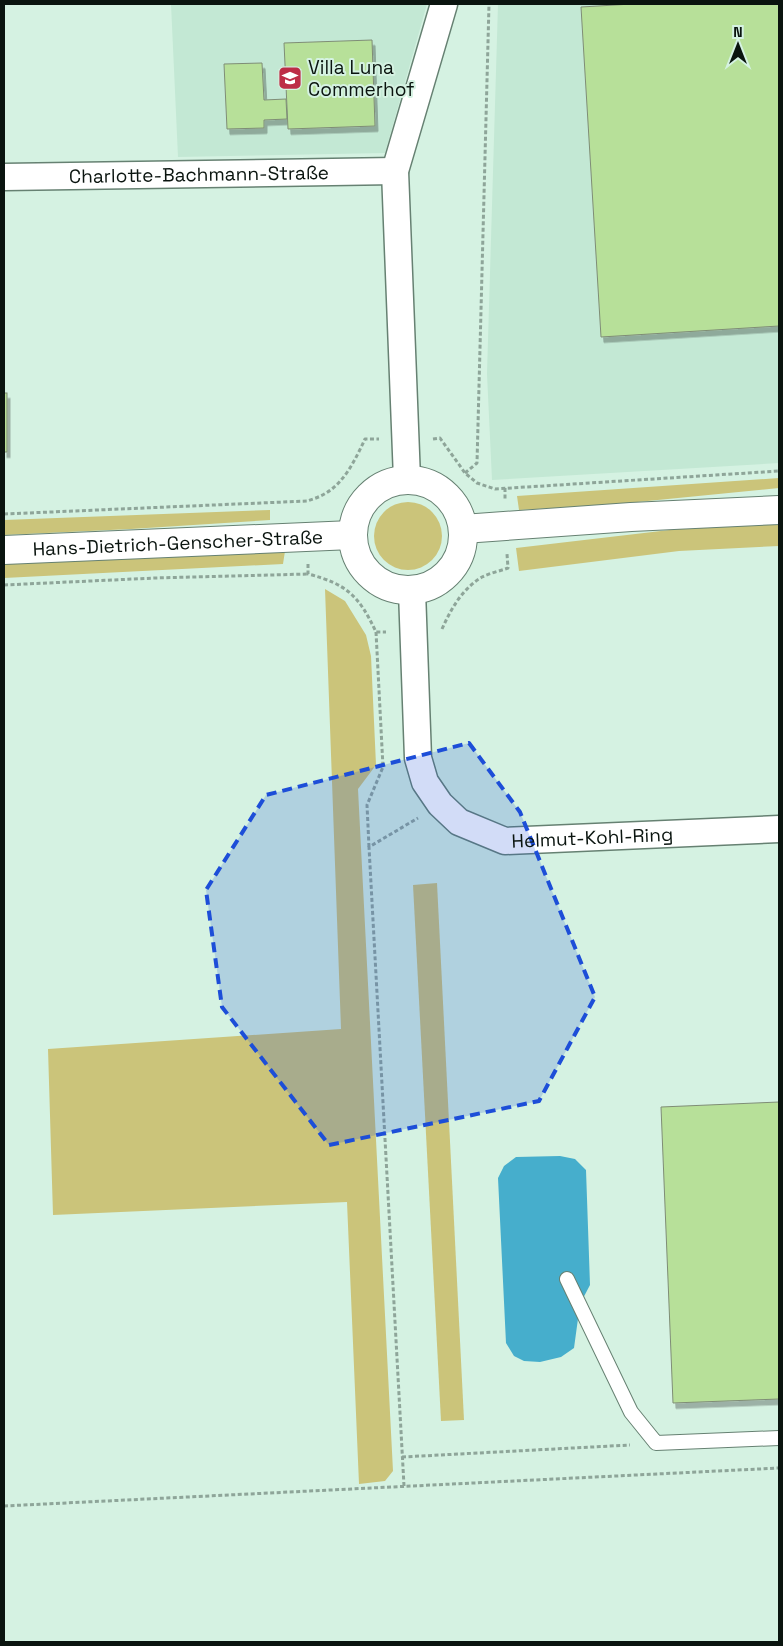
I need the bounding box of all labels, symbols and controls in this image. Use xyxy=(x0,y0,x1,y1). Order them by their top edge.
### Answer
north arrow xyxy=(713,20,763,70)
text: N xyxy=(733,23,743,41)
place label: Villa Luna Commerhof xyxy=(308,55,414,102)
school or university icon: Villa Luna Commerhof xyxy=(277,65,303,91)
street label: Charlotte-Bachmann-Straße xyxy=(69,160,329,189)
street label: Hans-Dietrich-Genscher-Straße xyxy=(32,524,324,561)
street label: Helmut-Kohl-Ring xyxy=(511,821,674,853)

